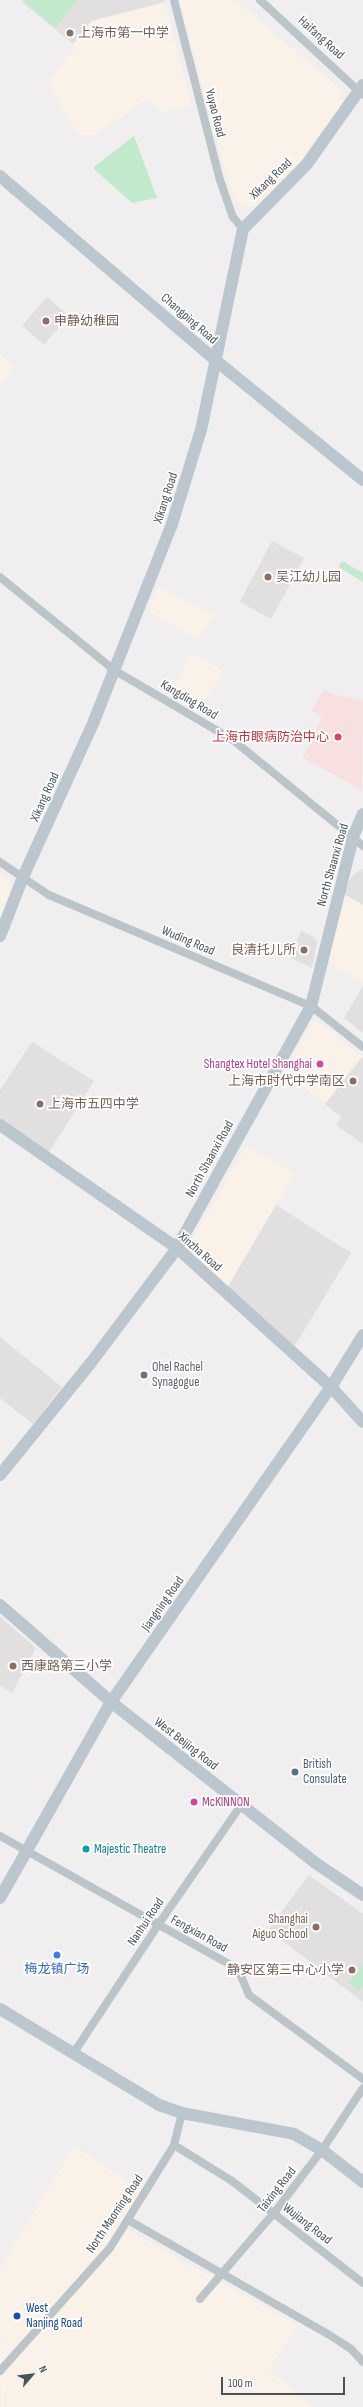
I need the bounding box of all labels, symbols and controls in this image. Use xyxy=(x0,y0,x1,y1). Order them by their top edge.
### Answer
street label: Haifang Road xyxy=(295,13,347,63)
place label: 上海市第一中学 xyxy=(78,25,169,41)
marker: 上海市第一中学 xyxy=(65,28,75,38)
street label: Yuyao Road xyxy=(201,87,229,139)
street label: Xikang Road xyxy=(247,155,295,203)
street label: Changping Road xyxy=(158,290,220,348)
place label: 申静幼稚园 xyxy=(54,313,119,329)
marker: 申静幼稚园 xyxy=(41,316,51,326)
street label: Xikang Road xyxy=(150,471,182,525)
place label: 吴江幼儿园 xyxy=(276,569,341,585)
marker: 吴江幼儿园 xyxy=(263,572,273,582)
street label: Kangding Road xyxy=(158,677,220,723)
place label: 上海市眼病防治中心 xyxy=(212,729,329,745)
marker: 上海市眼病防治中心 xyxy=(332,731,344,743)
street label: Xikang Road xyxy=(27,770,63,824)
street label: North Shaanxi Road xyxy=(314,822,352,908)
street label: Wuding Road xyxy=(159,923,217,959)
place label: 良清托儿所 xyxy=(231,942,296,958)
marker: 良清托儿所 xyxy=(299,945,309,955)
place label: Shangtex Hotel Shanghai xyxy=(204,1056,312,1072)
marker: Shangtex Hotel Shanghai xyxy=(315,1059,325,1069)
place label: 上海市时代中学南区 xyxy=(228,1073,345,1089)
marker: 上海市时代中学南区 xyxy=(348,1076,358,1086)
place label: 上海市五四中学 xyxy=(48,1096,139,1112)
marker: 上海市五四中学 xyxy=(35,1099,45,1109)
street label: North Shaanxi Road xyxy=(183,1118,237,1200)
street label: Xinzha Road xyxy=(175,1229,225,1275)
place label: Ohel Rachel Synagogue xyxy=(152,1360,203,1391)
marker: Ohel Rachel Synagogue xyxy=(139,1370,149,1380)
street label: Jiangning Road xyxy=(138,1574,188,1634)
place label: 西康路第三小学 xyxy=(21,1658,112,1674)
marker: 西康路第三小学 xyxy=(8,1661,18,1671)
street label: West Beijing Road xyxy=(151,1714,221,1774)
place label: British Consulate xyxy=(303,1757,347,1788)
marker: British Consulate xyxy=(290,1767,300,1777)
place label: McKINNON xyxy=(202,1794,250,1810)
marker: McKINNON xyxy=(189,1797,199,1807)
place label: Majestic Theatre xyxy=(94,1841,166,1857)
marker: Majestic Theatre xyxy=(81,1844,91,1854)
street label: Nanhui Road xyxy=(124,1895,168,1949)
street label: Fengxian Road xyxy=(168,1912,230,1956)
place label: Shanghai Aiguo School xyxy=(252,1912,308,1943)
marker: Shanghai Aiguo School xyxy=(311,1922,321,1932)
marker: 梅龙镇广场 xyxy=(52,1950,62,1960)
place label: 梅龙镇广场 xyxy=(25,1961,89,1977)
place label: 静安区第三中心小学 xyxy=(227,1962,344,1978)
marker: 静安区第三中心小学 xyxy=(347,1965,357,1975)
street label: Taixing Road xyxy=(254,2164,300,2216)
street label: North Maoming Road xyxy=(83,2172,147,2256)
street label: Wujiang Road xyxy=(279,2200,335,2248)
place label: West Nanjing Road xyxy=(26,2301,82,2332)
marker: West Nanjing Road xyxy=(11,2310,23,2322)
north arrow xyxy=(12,2355,52,2395)
text: N xyxy=(36,2363,50,2375)
scale bar xyxy=(223,2369,347,2395)
text: 100 m xyxy=(228,2376,253,2391)

